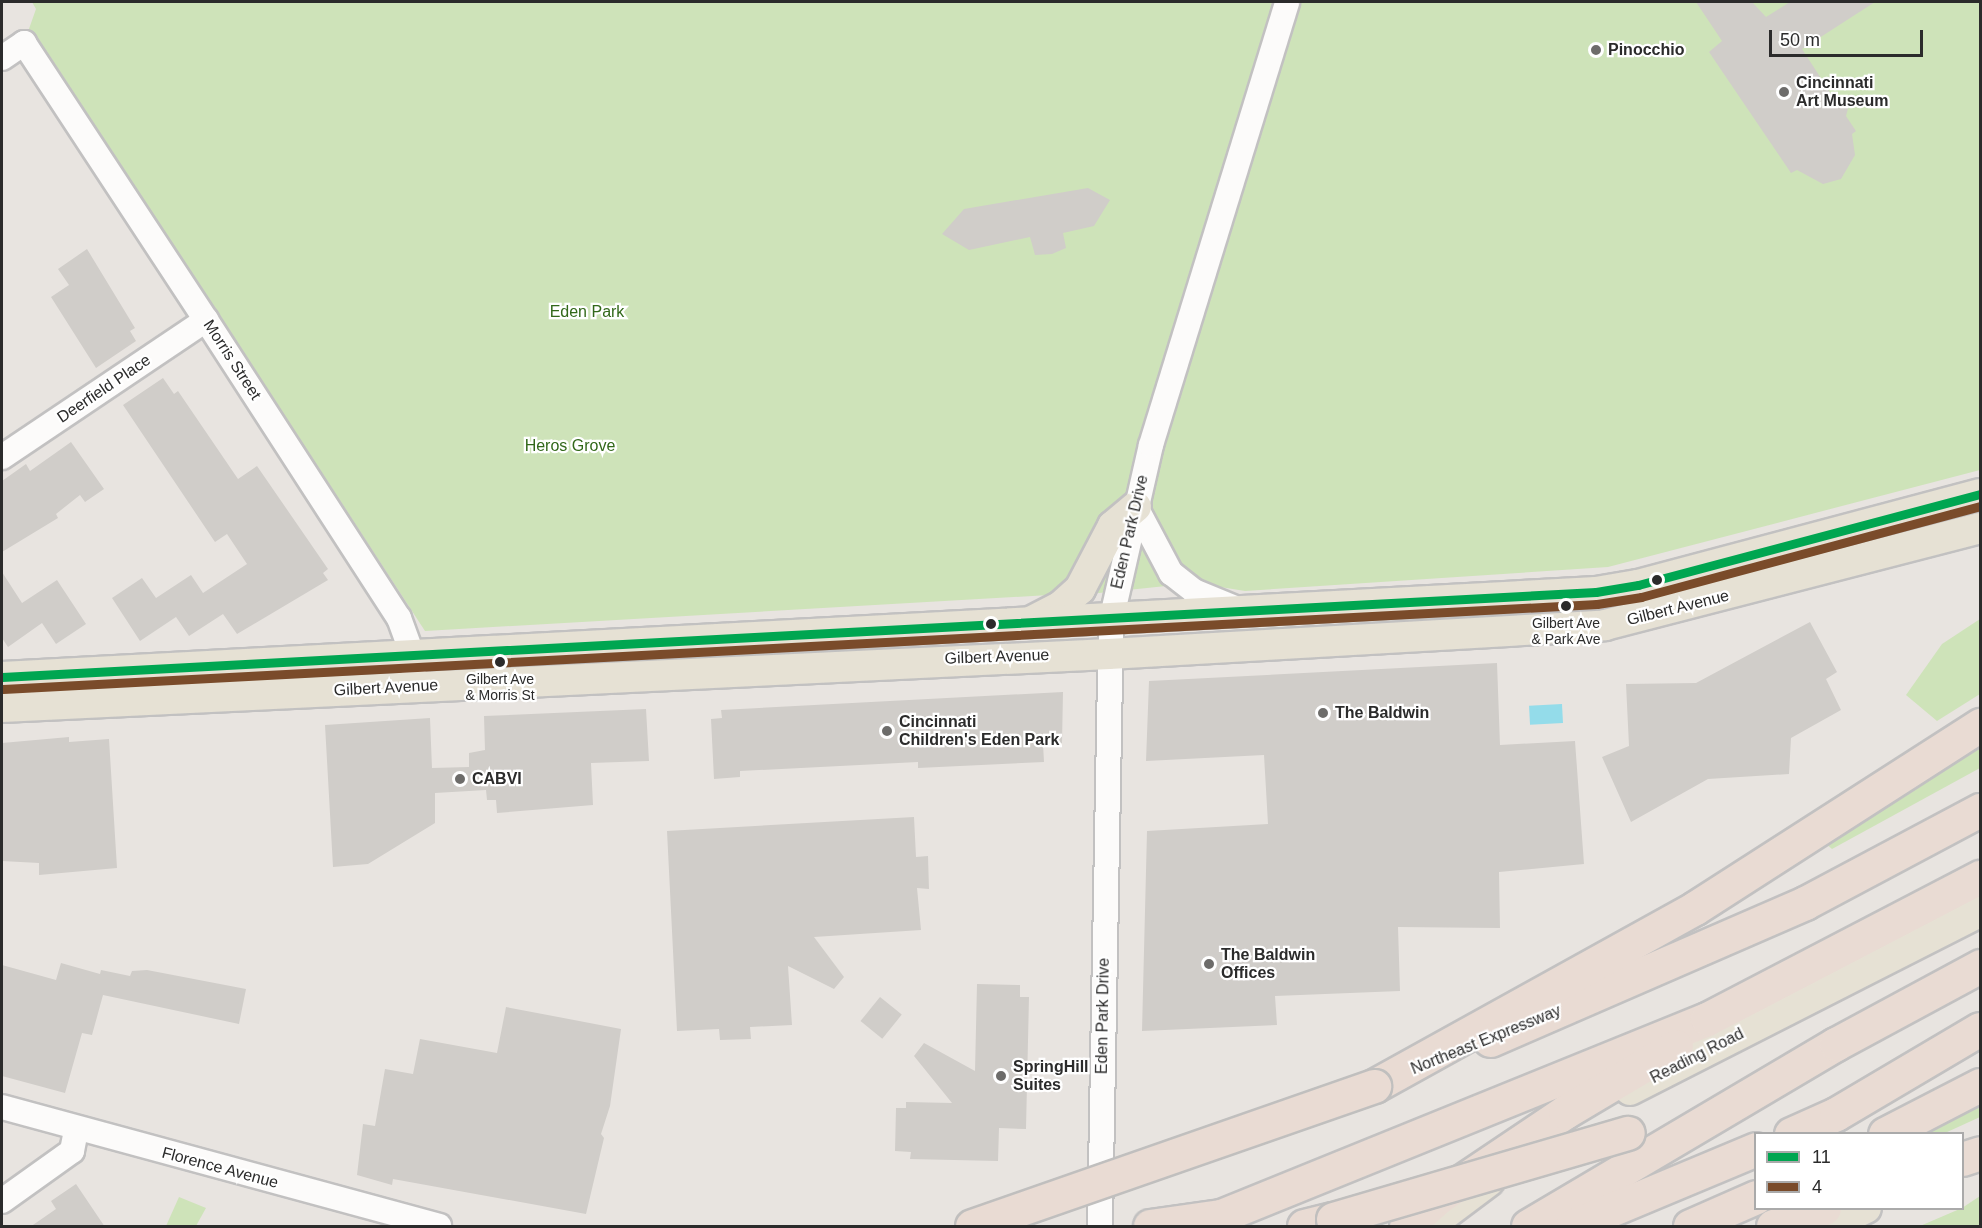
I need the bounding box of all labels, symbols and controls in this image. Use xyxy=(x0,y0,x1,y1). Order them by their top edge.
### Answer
scale bar xyxy=(1772,18,1926,56)
text: 50 m xyxy=(1780,30,1820,50)
place label: Pinocchio xyxy=(1608,40,1684,60)
marker: Pinocchio xyxy=(1589,43,1603,57)
place label: Cincinnati Art Museum xyxy=(1796,73,1888,111)
marker: Cincinnati Art Museum xyxy=(1777,85,1791,99)
park label: Eden Park xyxy=(550,302,624,322)
street label: Morris Street xyxy=(199,316,265,404)
street label: Deerfield Place xyxy=(54,351,154,427)
park label: Heros Grove xyxy=(525,436,615,456)
street label: Eden Park Drive xyxy=(1108,473,1152,591)
unlabelled marker xyxy=(1651,574,1663,586)
street label: Gilbert Avenue xyxy=(1624,586,1732,630)
marker: Gilbert Ave & Park Ave xyxy=(1560,600,1572,612)
place label: Gilbert Ave & Park Ave xyxy=(1531,615,1601,648)
unlabelled marker xyxy=(985,618,997,630)
street label: Gilbert Avenue xyxy=(944,646,1050,668)
marker: Gilbert Ave & Morris St xyxy=(494,656,506,668)
place label: Gilbert Ave & Morris St xyxy=(465,671,535,704)
street label: Gilbert Avenue xyxy=(333,676,439,700)
place label: The Baldwin xyxy=(1335,703,1429,723)
marker: The Baldwin xyxy=(1316,706,1330,720)
place label: Cincinnati Children's Eden Park xyxy=(899,712,1059,750)
marker: Cincinnati Children's Eden Park xyxy=(880,724,894,738)
place label: CABVI xyxy=(472,769,522,789)
marker: CABVI xyxy=(453,772,467,786)
place label: The Baldwin Offices xyxy=(1221,945,1315,983)
marker: The Baldwin Offices xyxy=(1202,957,1216,971)
street label: Eden Park Drive xyxy=(1092,958,1114,1074)
street label: Northeast Expressway xyxy=(1408,1001,1564,1079)
street label: Reading Road xyxy=(1647,1024,1747,1088)
place label: SpringHill Suites xyxy=(1013,1057,1089,1095)
marker: SpringHill Suites xyxy=(994,1069,1008,1083)
legend xyxy=(1754,1132,1964,1210)
street label: Florence Avenue xyxy=(159,1143,281,1193)
text: 11 xyxy=(1812,1147,1831,1167)
text: 4 xyxy=(1812,1177,1822,1197)

